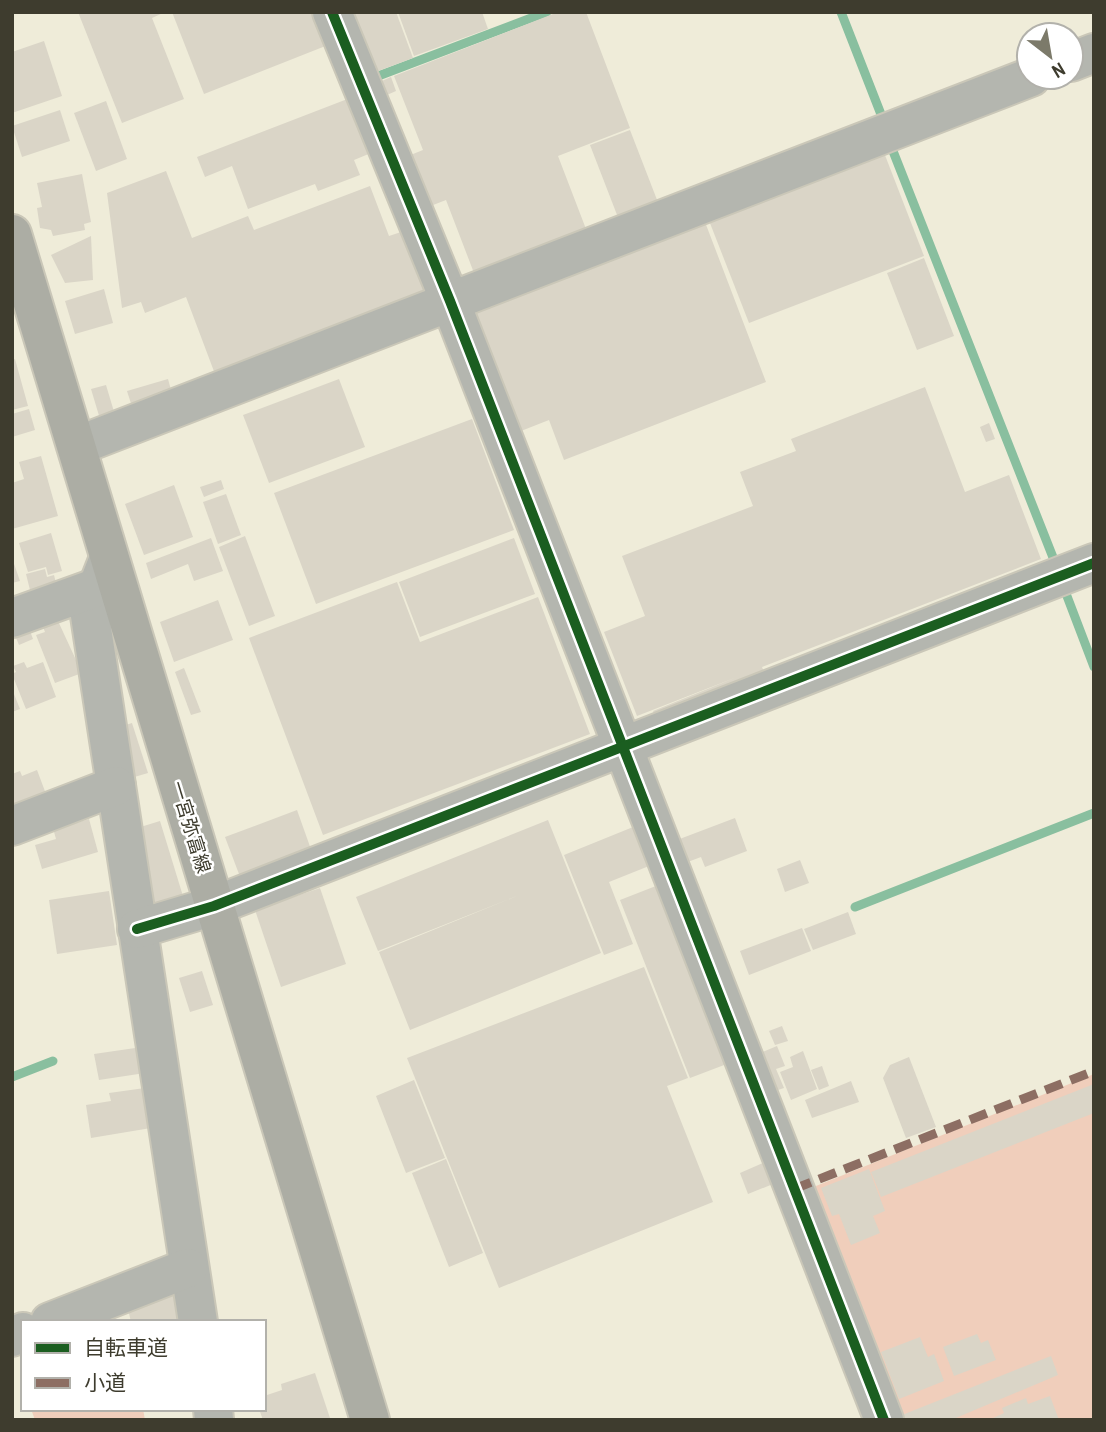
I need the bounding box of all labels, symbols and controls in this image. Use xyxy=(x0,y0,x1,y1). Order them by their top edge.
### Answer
north arrow xyxy=(1015,21,1085,91)
text: N xyxy=(1047,57,1070,85)
street label: 一宮弥富線 xyxy=(165,778,217,876)
legend xyxy=(21,1320,266,1411)
text: 自転車道 xyxy=(84,1333,168,1362)
text: 小道 xyxy=(84,1368,126,1397)

